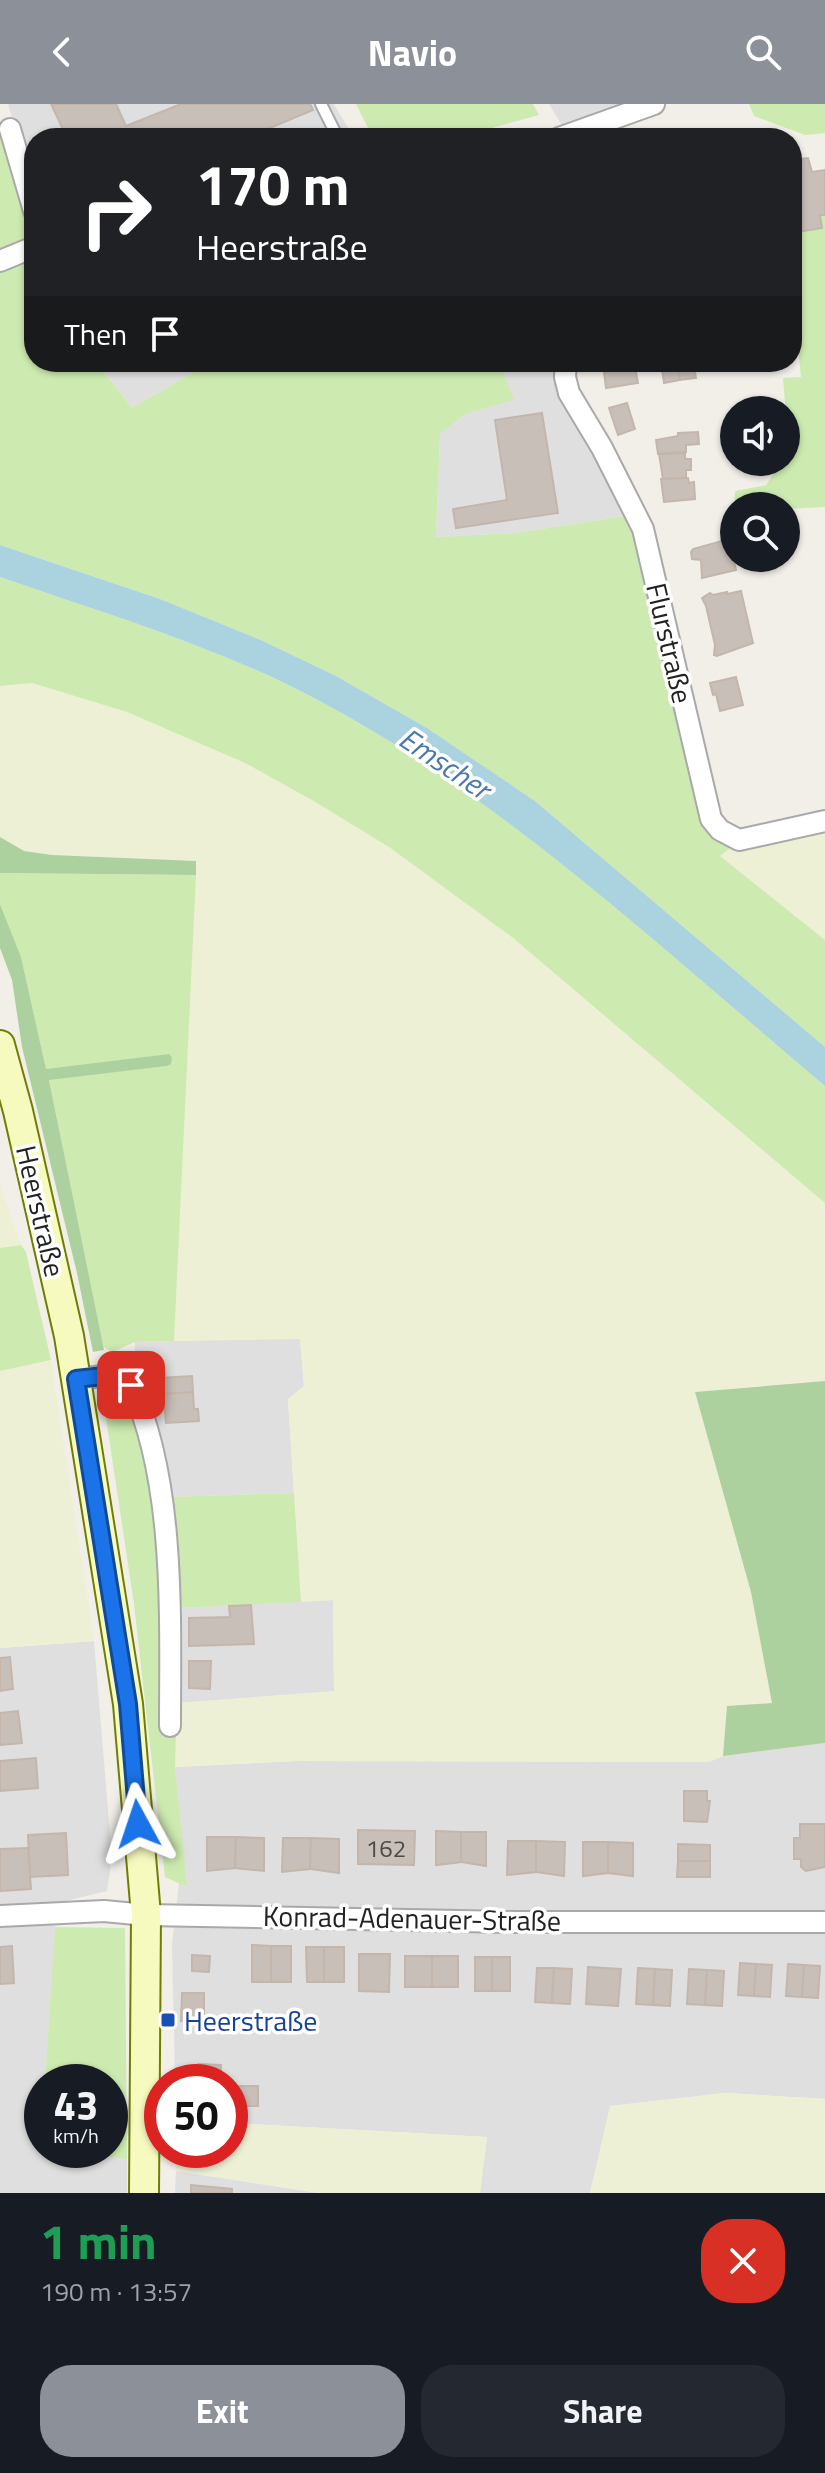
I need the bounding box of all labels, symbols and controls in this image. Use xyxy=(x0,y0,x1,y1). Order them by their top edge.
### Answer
text: Navio xyxy=(368,25,457,80)
icon: back xyxy=(40,30,84,74)
icon: search xyxy=(741,30,785,74)
text: 170 m xyxy=(196,142,349,227)
icon: right xyxy=(64,160,168,264)
text: Heerstraße xyxy=(196,219,368,274)
text: Then xyxy=(64,311,127,357)
icon: arrive xyxy=(143,312,187,356)
map controls xyxy=(720,396,800,572)
button: sound xyxy=(720,396,800,476)
button: search xyxy=(720,492,800,572)
street label: Flurstraße xyxy=(635,578,705,708)
water label: Emscher xyxy=(390,715,503,812)
street label: Heerstraße xyxy=(5,1141,77,1281)
pin xyxy=(97,1351,165,1419)
icon: arrive xyxy=(109,1363,153,1407)
position arrow xyxy=(96,1782,180,1866)
house number: 162 xyxy=(366,1830,406,1866)
street label: Konrad-Adenauer-Straße xyxy=(263,1894,561,1942)
place label: Heerstraße xyxy=(184,1999,318,2042)
marker: Heerstraße xyxy=(159,2011,177,2029)
speed limit sign: 50 xyxy=(144,2064,248,2168)
text: 43 xyxy=(54,2075,98,2136)
text: km/h xyxy=(53,2120,99,2151)
text: 1 min xyxy=(40,2205,157,2278)
button: close xyxy=(701,2219,785,2303)
text: 190 m · 13:57 xyxy=(40,2272,192,2311)
button: Exit xyxy=(40,2365,405,2457)
button: Share xyxy=(421,2365,785,2457)

